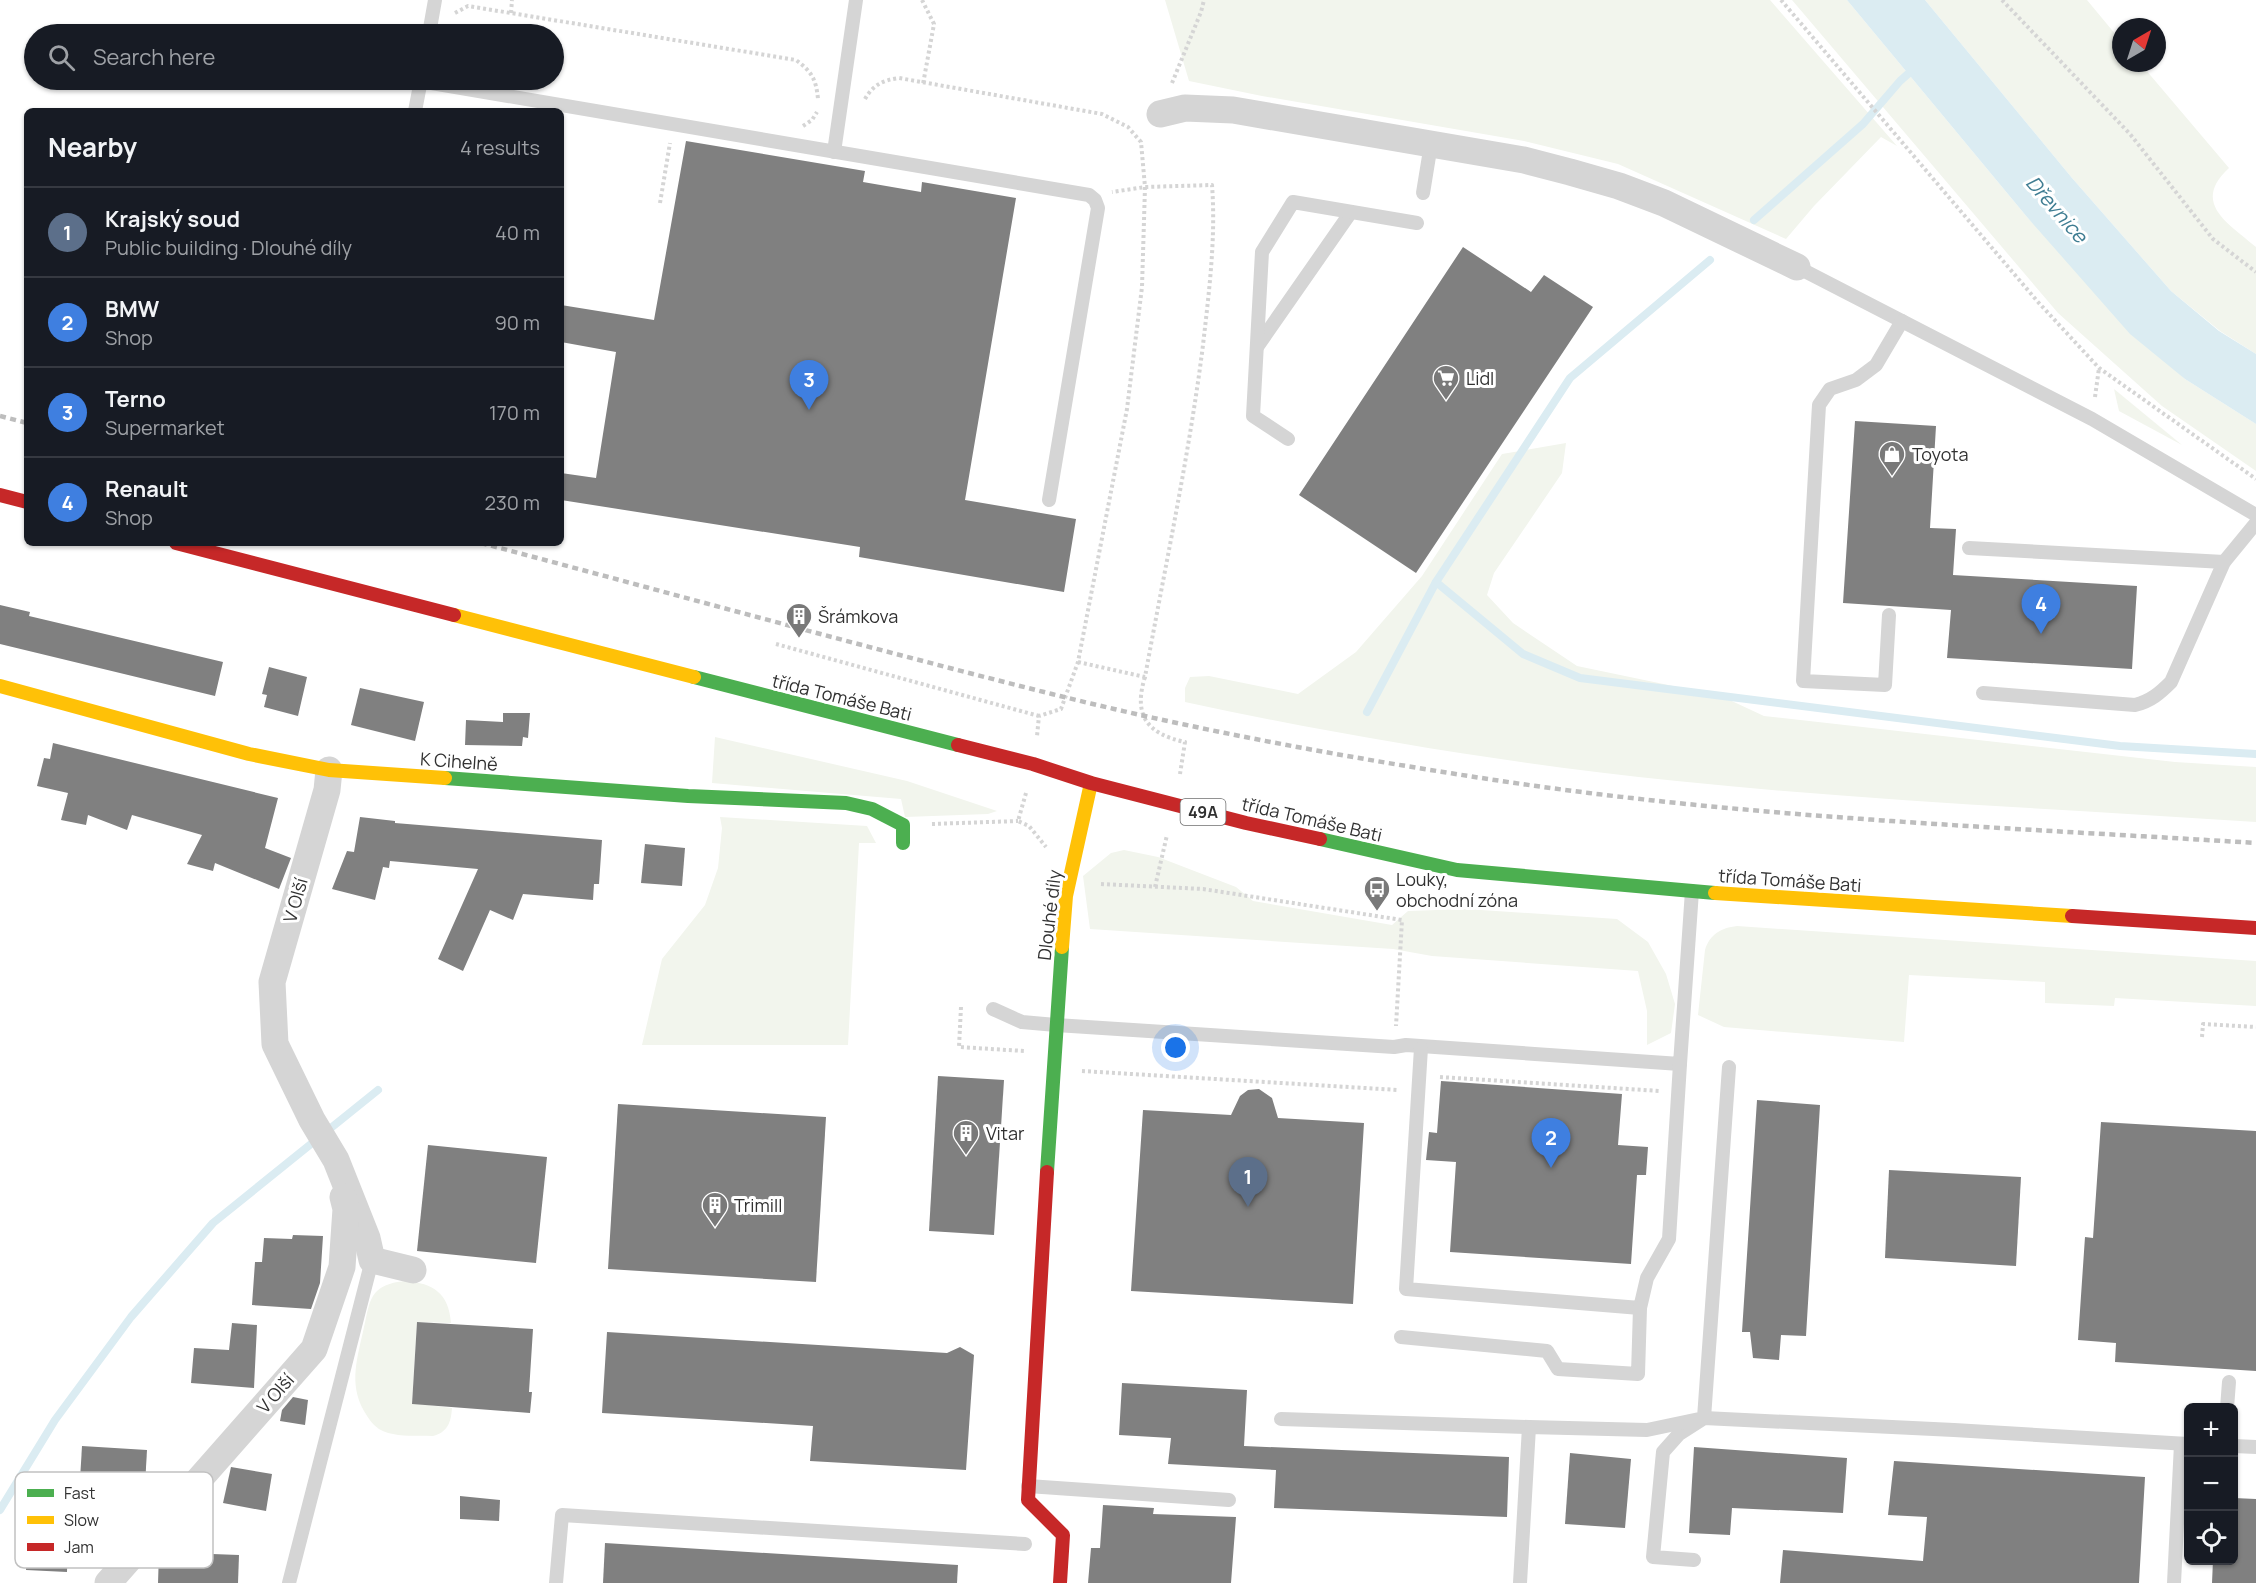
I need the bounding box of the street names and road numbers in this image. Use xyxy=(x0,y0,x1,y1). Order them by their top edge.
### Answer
street label: třída Tomáše Bati xyxy=(770,668,914,726)
street label: K Cihelně xyxy=(419,746,499,776)
street label: třída Tomáše Bati xyxy=(1239,791,1385,847)
road number: 49A xyxy=(1180,799,1226,825)
street label: třída Tomáše Bati xyxy=(1718,863,1862,897)
street label: Dlouhé díly xyxy=(1032,868,1067,962)
street label: V Olší xyxy=(277,875,313,925)
street label: V Olší xyxy=(251,1368,299,1418)

